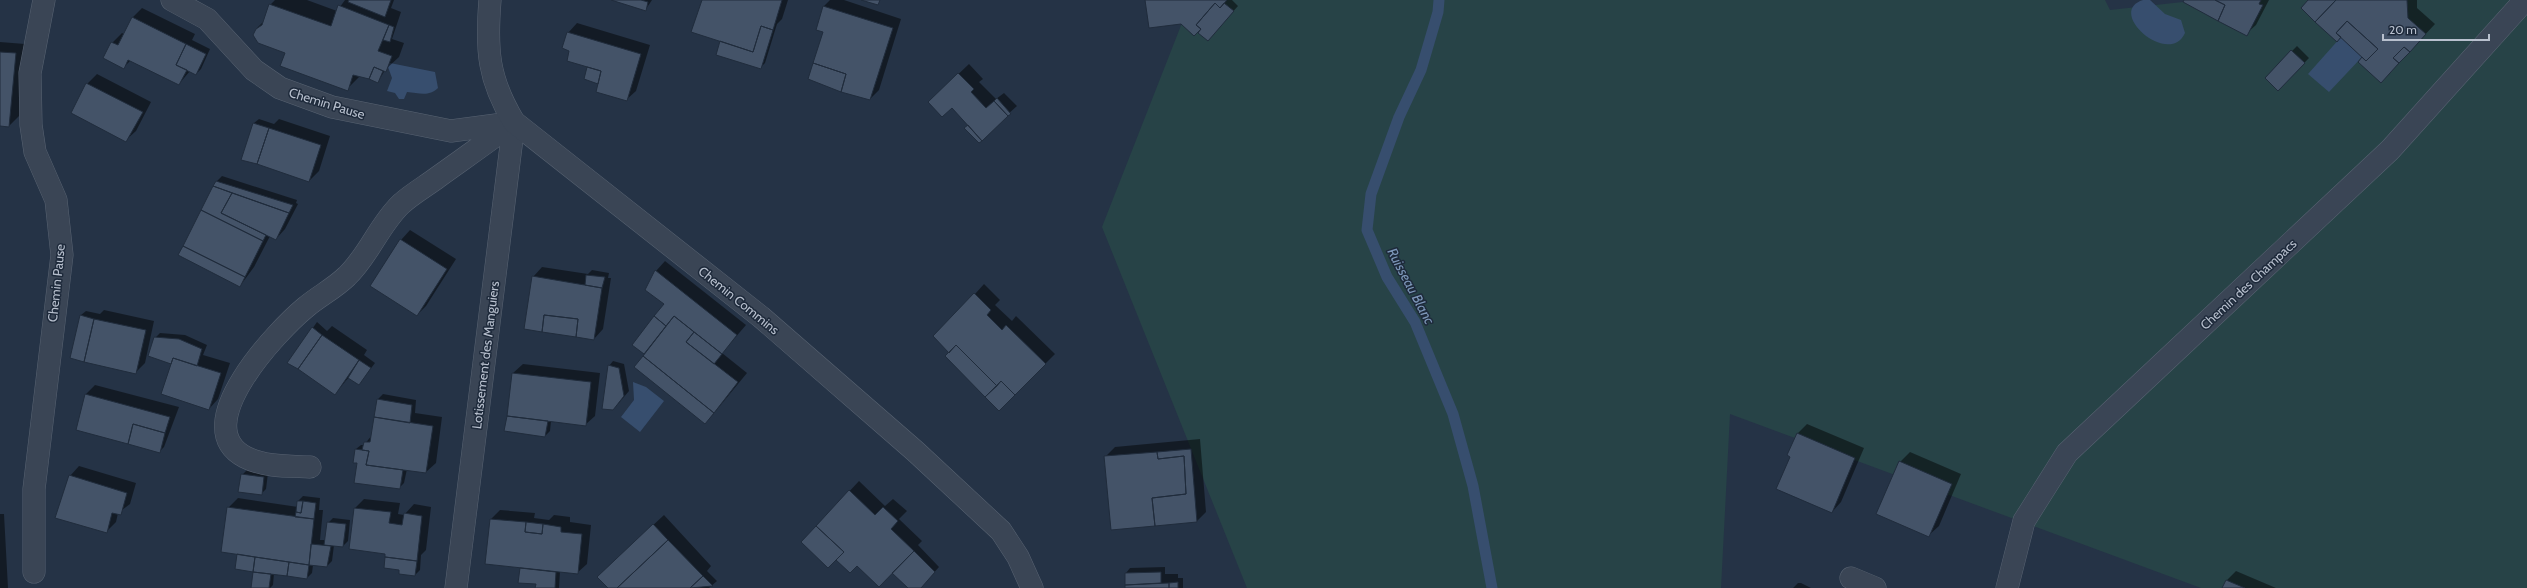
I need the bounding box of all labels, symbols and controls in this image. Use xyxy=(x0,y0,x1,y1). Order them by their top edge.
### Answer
scale bar xyxy=(2383,16,2489,42)
text: 20 m xyxy=(2389,22,2417,37)
street label: Chemin Pause xyxy=(287,84,367,122)
street label: Chemin des Champacs xyxy=(2197,235,2300,333)
street label: Chemin Pause xyxy=(44,243,68,323)
water label: Ruisseau Blanc xyxy=(1383,245,1439,327)
street label: Chemin Commins xyxy=(695,263,783,338)
street label: Lotissement des Manguiers xyxy=(468,280,502,430)

